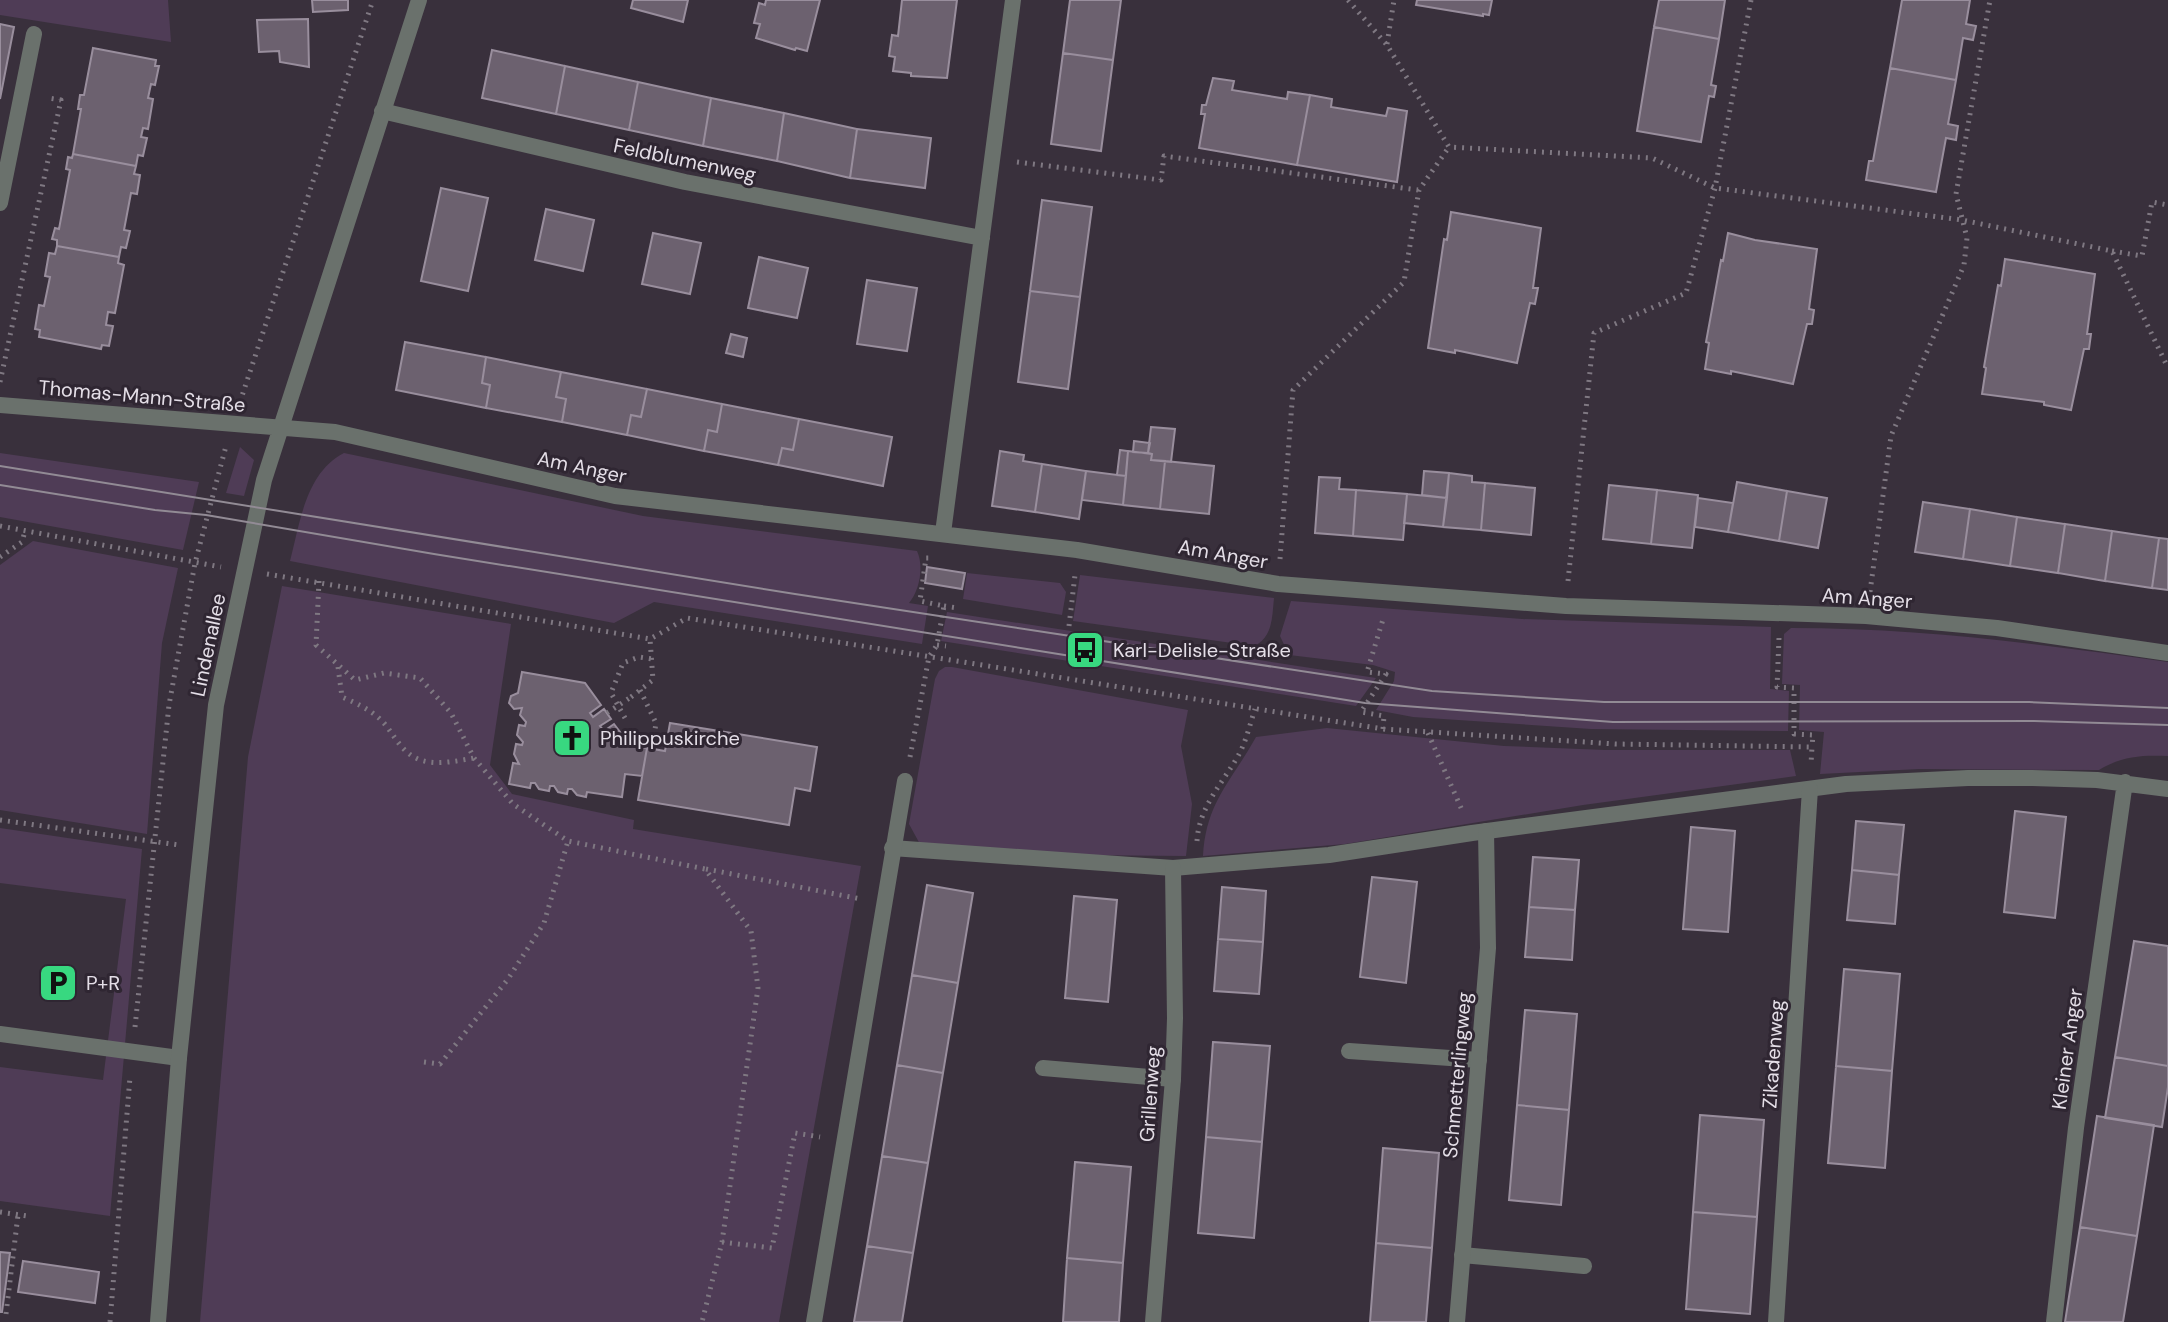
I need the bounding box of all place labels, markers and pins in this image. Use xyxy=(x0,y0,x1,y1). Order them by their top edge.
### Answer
bus stop icon: Karl-Delisle-Straße xyxy=(1064,629,1106,671)
place label: Karl-Delisle-Straße xyxy=(1113,637,1291,663)
church icon: Philippuskirche xyxy=(551,717,593,759)
place label: Philippuskirche xyxy=(600,725,740,751)
parking icon: P+R xyxy=(37,962,79,1004)
place label: P+R xyxy=(86,970,120,996)

